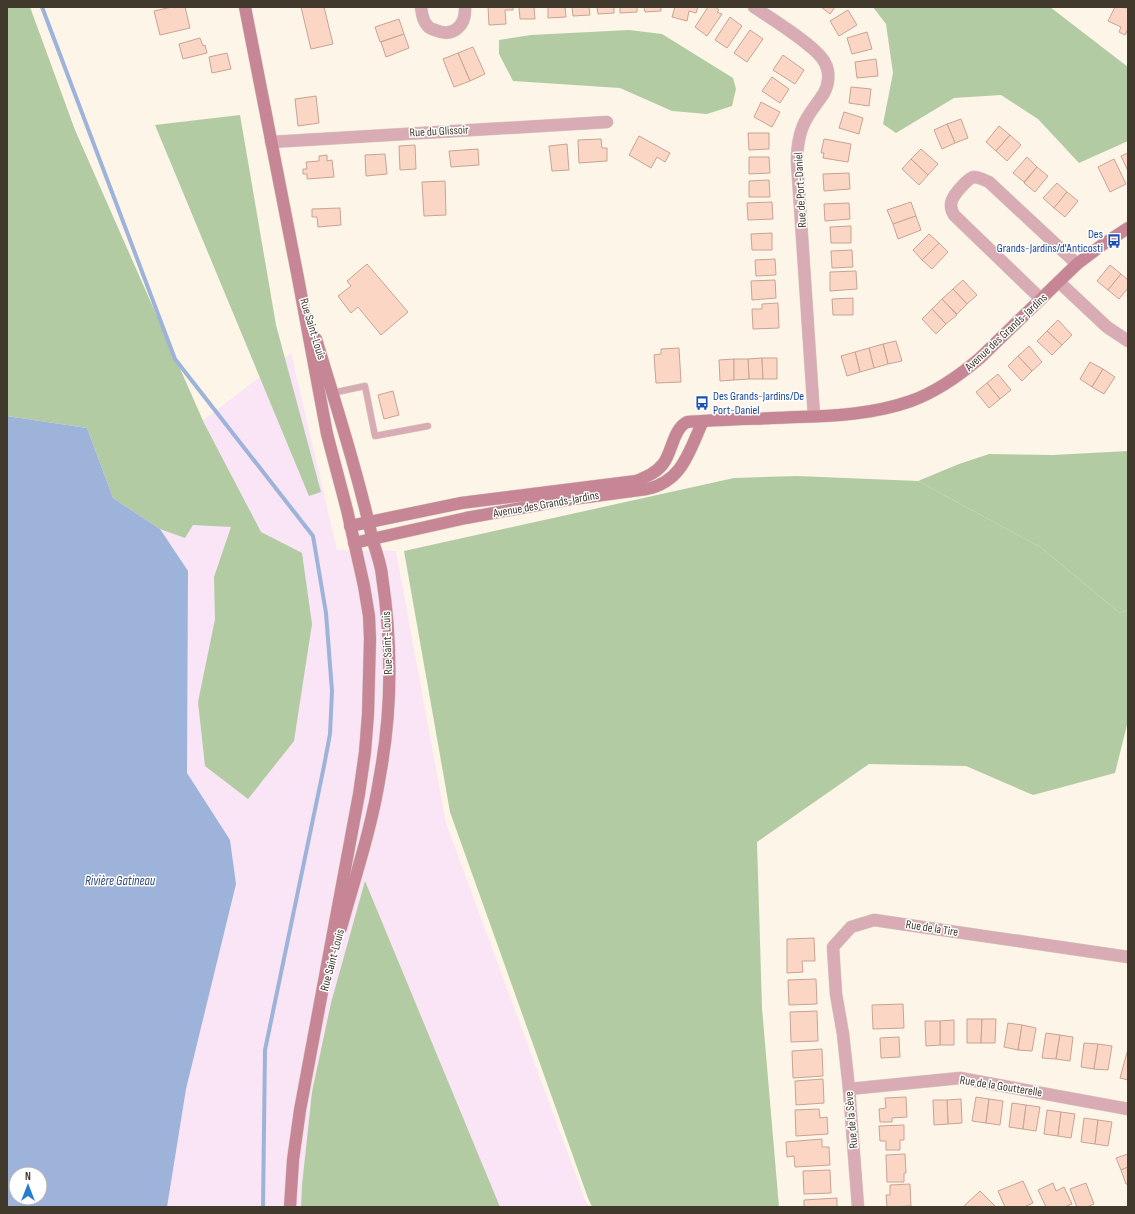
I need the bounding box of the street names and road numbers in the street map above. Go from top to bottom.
street label: Rue du Glissoir [409,122,469,141]
street label: Rue de Port-Daniel [791,152,810,228]
street label: Avenue des Grands-Jardins [961,290,1051,375]
street label: Rue Saint-Louis [296,297,329,362]
street label: Avenue des Grands-Jardins [491,488,600,521]
street label: Rue Saint-Louis [379,611,396,675]
street label: Rue de la Tire [905,917,959,940]
street label: Rue Saint-Louis [317,928,348,993]
street label: Rue de la Goutterelle [959,1073,1043,1100]
street label: Rue de la Sève [842,1091,861,1149]

